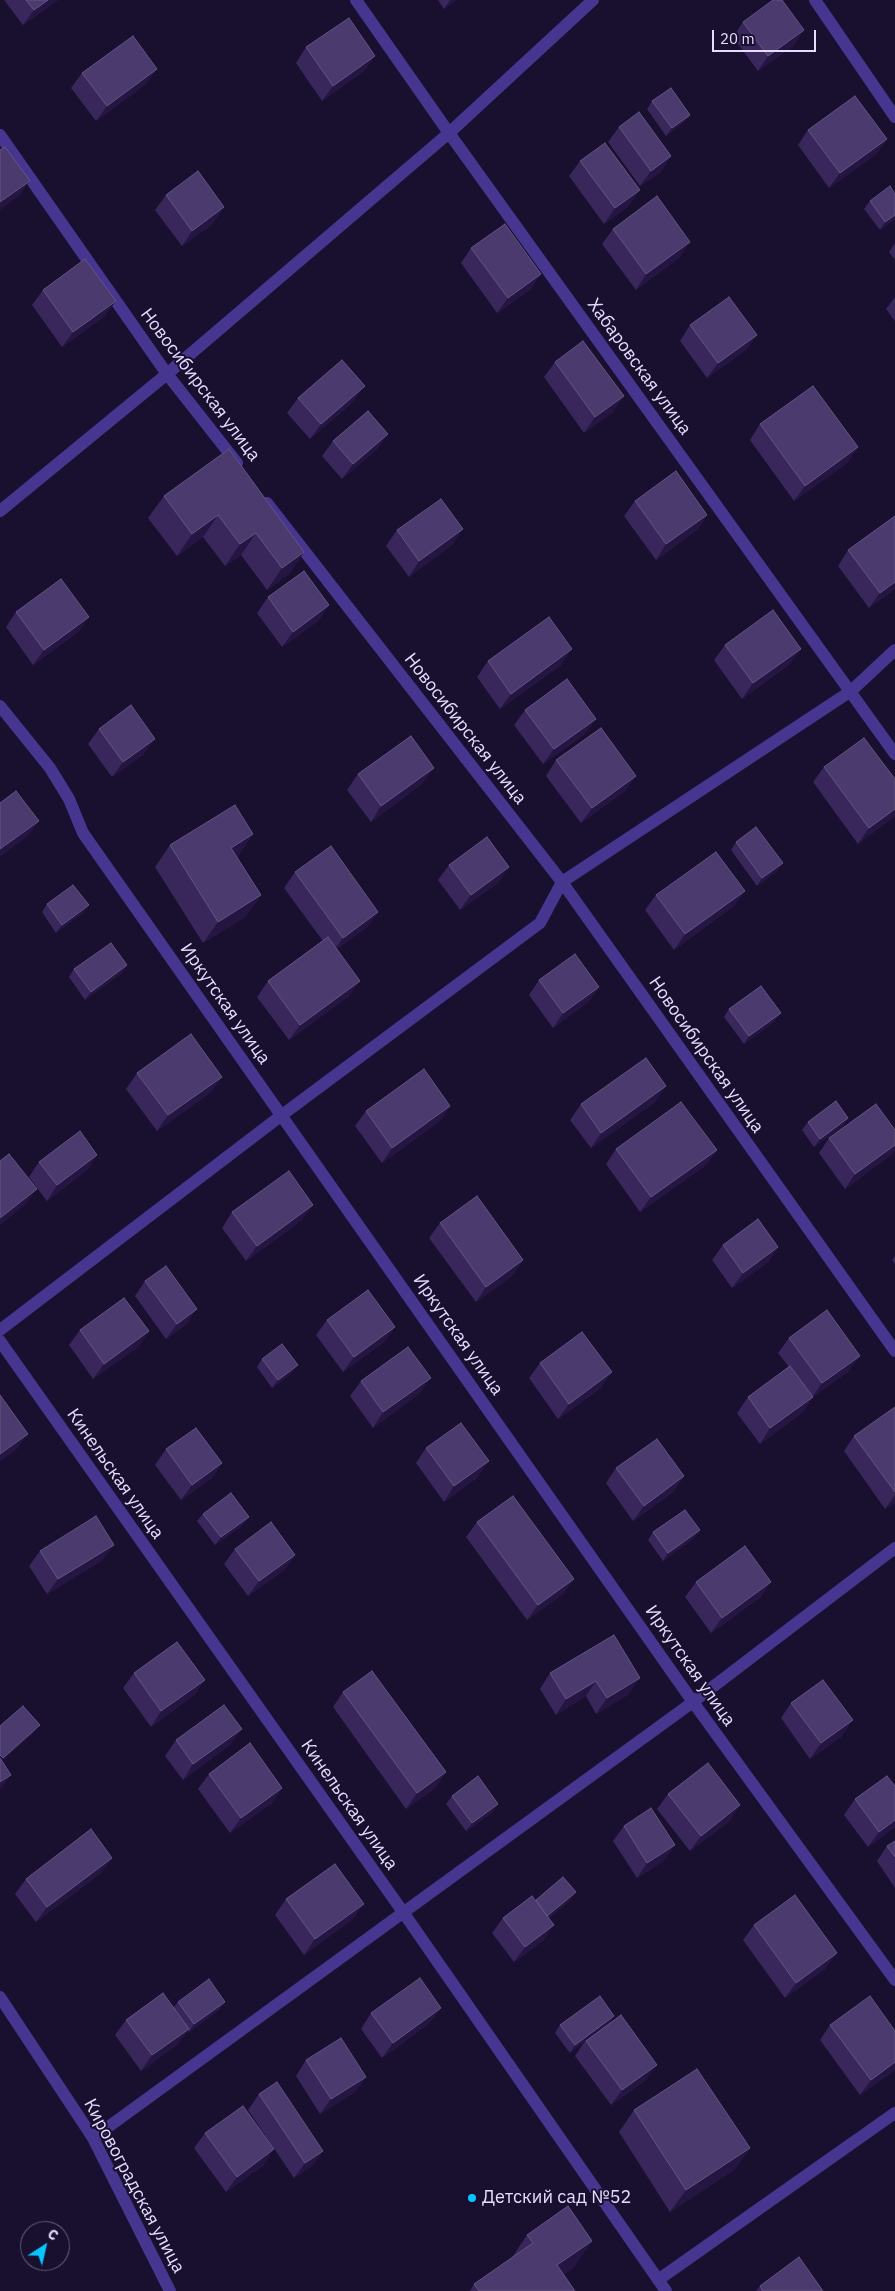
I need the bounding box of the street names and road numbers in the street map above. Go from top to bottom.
street label: Хабаровская улица [582,295,696,439]
street label: Новосибирская улица [135,304,265,466]
street label: Новосибирская улица [399,649,531,809]
street label: Иркутская улица [175,939,275,1069]
street label: Новосибирская улица [644,973,768,1137]
street label: Иркутская улица [408,1270,508,1400]
street label: Кинельская улица [62,1405,168,1543]
street label: Иркутская улица [640,1601,740,1731]
street label: Кинельская улица [296,1736,402,1874]
street label: Кировоградская улица [79,2095,189,2277]

